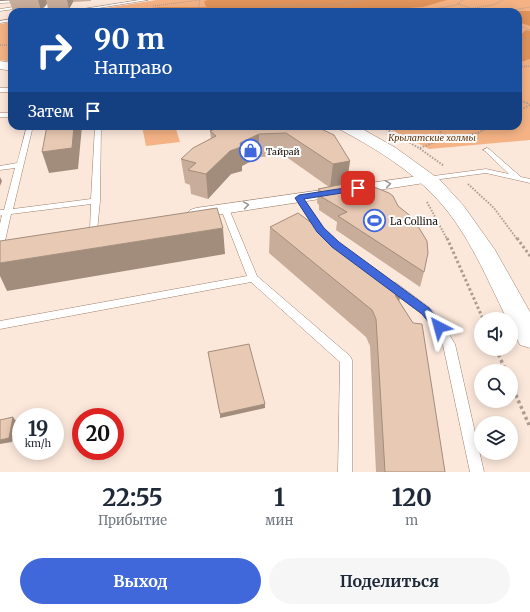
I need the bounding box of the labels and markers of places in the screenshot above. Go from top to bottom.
shop icon: Тайрай [237,138,263,164]
place label: Тайрай [266,146,300,157]
pin [341,171,375,205]
sports icon: La Collina [361,208,387,234]
place label: La Collina [390,215,438,228]

